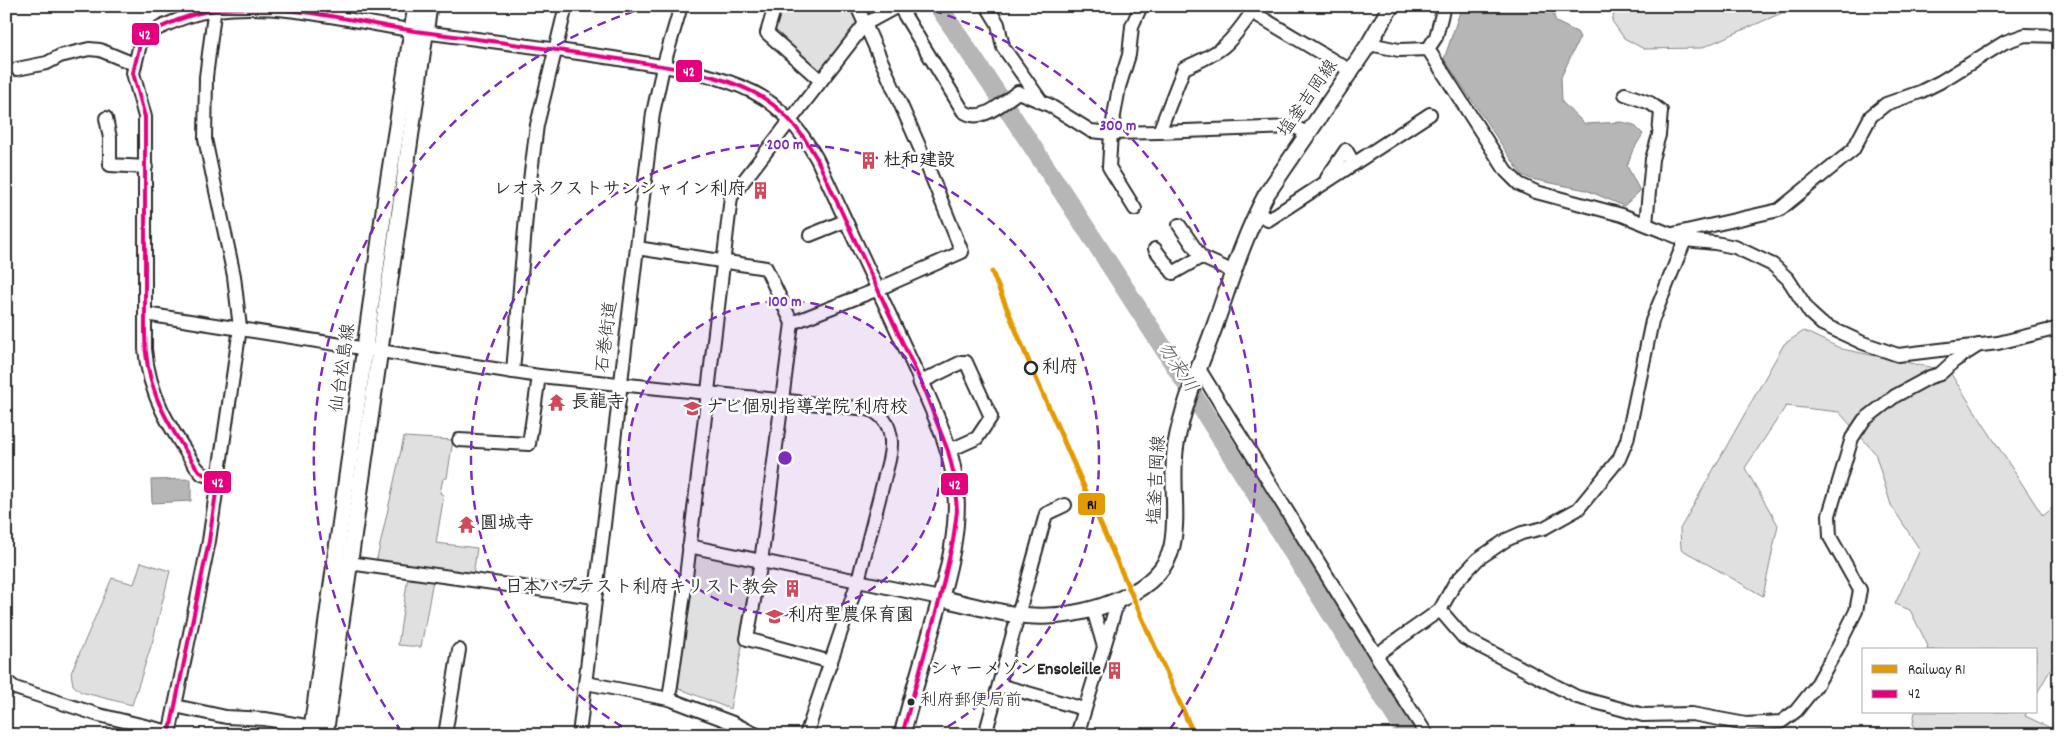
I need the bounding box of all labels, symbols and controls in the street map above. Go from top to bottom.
line badge: 42 [131,22,160,46]
text: 42 [139,26,151,46]
street label: 塩釜吉岡線 [1273,55,1345,143]
line badge: 42 [675,59,703,83]
text: 42 [683,63,695,83]
text: 300 m [1100,116,1136,138]
text: 200 m [767,135,803,157]
place label: 杜和建設 [883,149,955,174]
building icon: 杜和建設 [859,151,879,171]
place label: レオネクストサンシャイン利府 [493,178,746,203]
building icon: レオネクストサンシャイン利府 [750,180,770,200]
text: 100 m [768,292,802,314]
street label: 石巻街道 [591,300,625,374]
street label: 仙台松島線 [325,322,363,414]
water label: 勿来川 [1149,337,1203,399]
place label: 利府 [1042,356,1078,381]
marker: 利府 [1024,361,1038,375]
place label: 長龍寺 [571,391,625,416]
temple icon: 長龍寺 [547,393,567,413]
place label: ナビ個別指導学院 利府校 [706,396,908,421]
school or university icon: ナビ個別指導学院 利府校 [682,398,702,418]
street label: 塩釜吉岡線 [1143,434,1173,526]
centre of rings [776,449,794,467]
line badge: 42 [203,470,232,494]
line badge: 42 [940,472,969,496]
text: 42 [212,474,224,494]
text: 42 [949,476,961,496]
line badge: R1 [1077,492,1106,516]
text: R1 [1087,496,1097,516]
place label: 圓城寺 [480,512,534,537]
temple icon: 圓城寺 [456,514,476,534]
place label: 日本バプテスト利府キリスト教会 [505,576,778,601]
building icon: 日本バプテスト利府キリスト教会 [782,578,802,598]
place label: 利府聖農保育園 [788,604,914,629]
school or university icon: 利府聖農保育園 [764,606,784,626]
legend [1862,648,2038,714]
place label: シャーメゾンEnsoleille [930,658,1101,683]
building icon: シャーメゾンEnsoleille [1105,660,1125,680]
text: Railway R1 [1908,660,1965,682]
text: 42 [1908,684,1921,706]
place label: 利府郵便局前 [920,690,1022,714]
marker: 利府郵便局前 [906,697,916,707]

